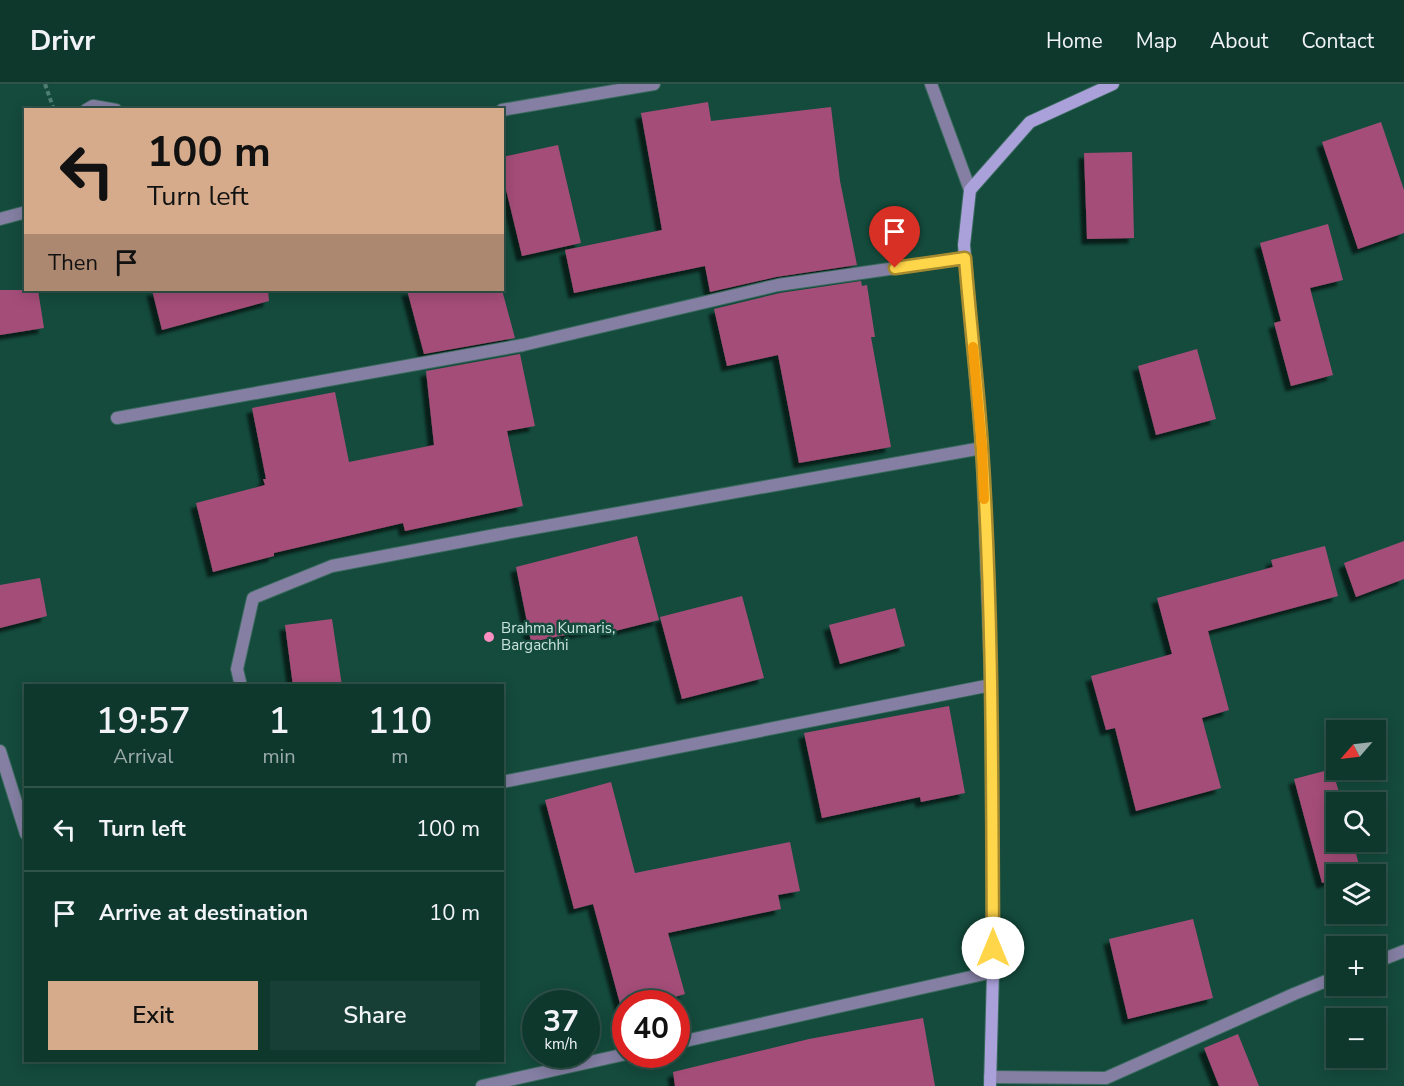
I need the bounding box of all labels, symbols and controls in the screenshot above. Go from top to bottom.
text: Drivr [30,22,95,60]
text: Home [1046,27,1103,55]
text: Map [1136,27,1177,55]
text: About [1210,27,1268,55]
text: Contact [1301,27,1374,55]
text: 100 m [147,124,271,181]
icon: left [48,132,126,210]
text: Turn left [147,178,248,215]
pin [869,206,920,268]
icon: arrive [878,215,911,248]
icon: arrive [110,246,143,279]
text: Then [48,248,98,278]
place label: Brahma Kumaris, Bargachhi [501,618,615,655]
marker: Brahma Kumaris, Bargachhi [482,630,496,644]
text: 19:57 [96,697,191,746]
text: 1 [268,697,290,746]
text: 110 [367,697,432,746]
north arrow [1326,720,1386,780]
map controls [1326,720,1386,1068]
text: Arrival [113,743,173,770]
text: min [263,743,296,770]
text: m [391,743,408,770]
button: search [1326,792,1386,852]
icon: left [48,813,81,846]
text: Turn left [99,814,186,844]
text: 100 m [416,814,480,844]
button: layers [1326,864,1386,924]
icon: arrive [48,897,81,930]
text: Arrive at destination [99,898,308,928]
text: 10 m [429,898,480,928]
position arrow [961,916,1025,980]
button: + [1326,936,1386,996]
button: Exit [48,981,258,1050]
button: Share [270,981,480,1050]
speed limit sign: 40 [612,990,690,1068]
text: 37 [543,1001,579,1042]
button: − [1326,1008,1386,1068]
text: km/h [544,1034,578,1054]

